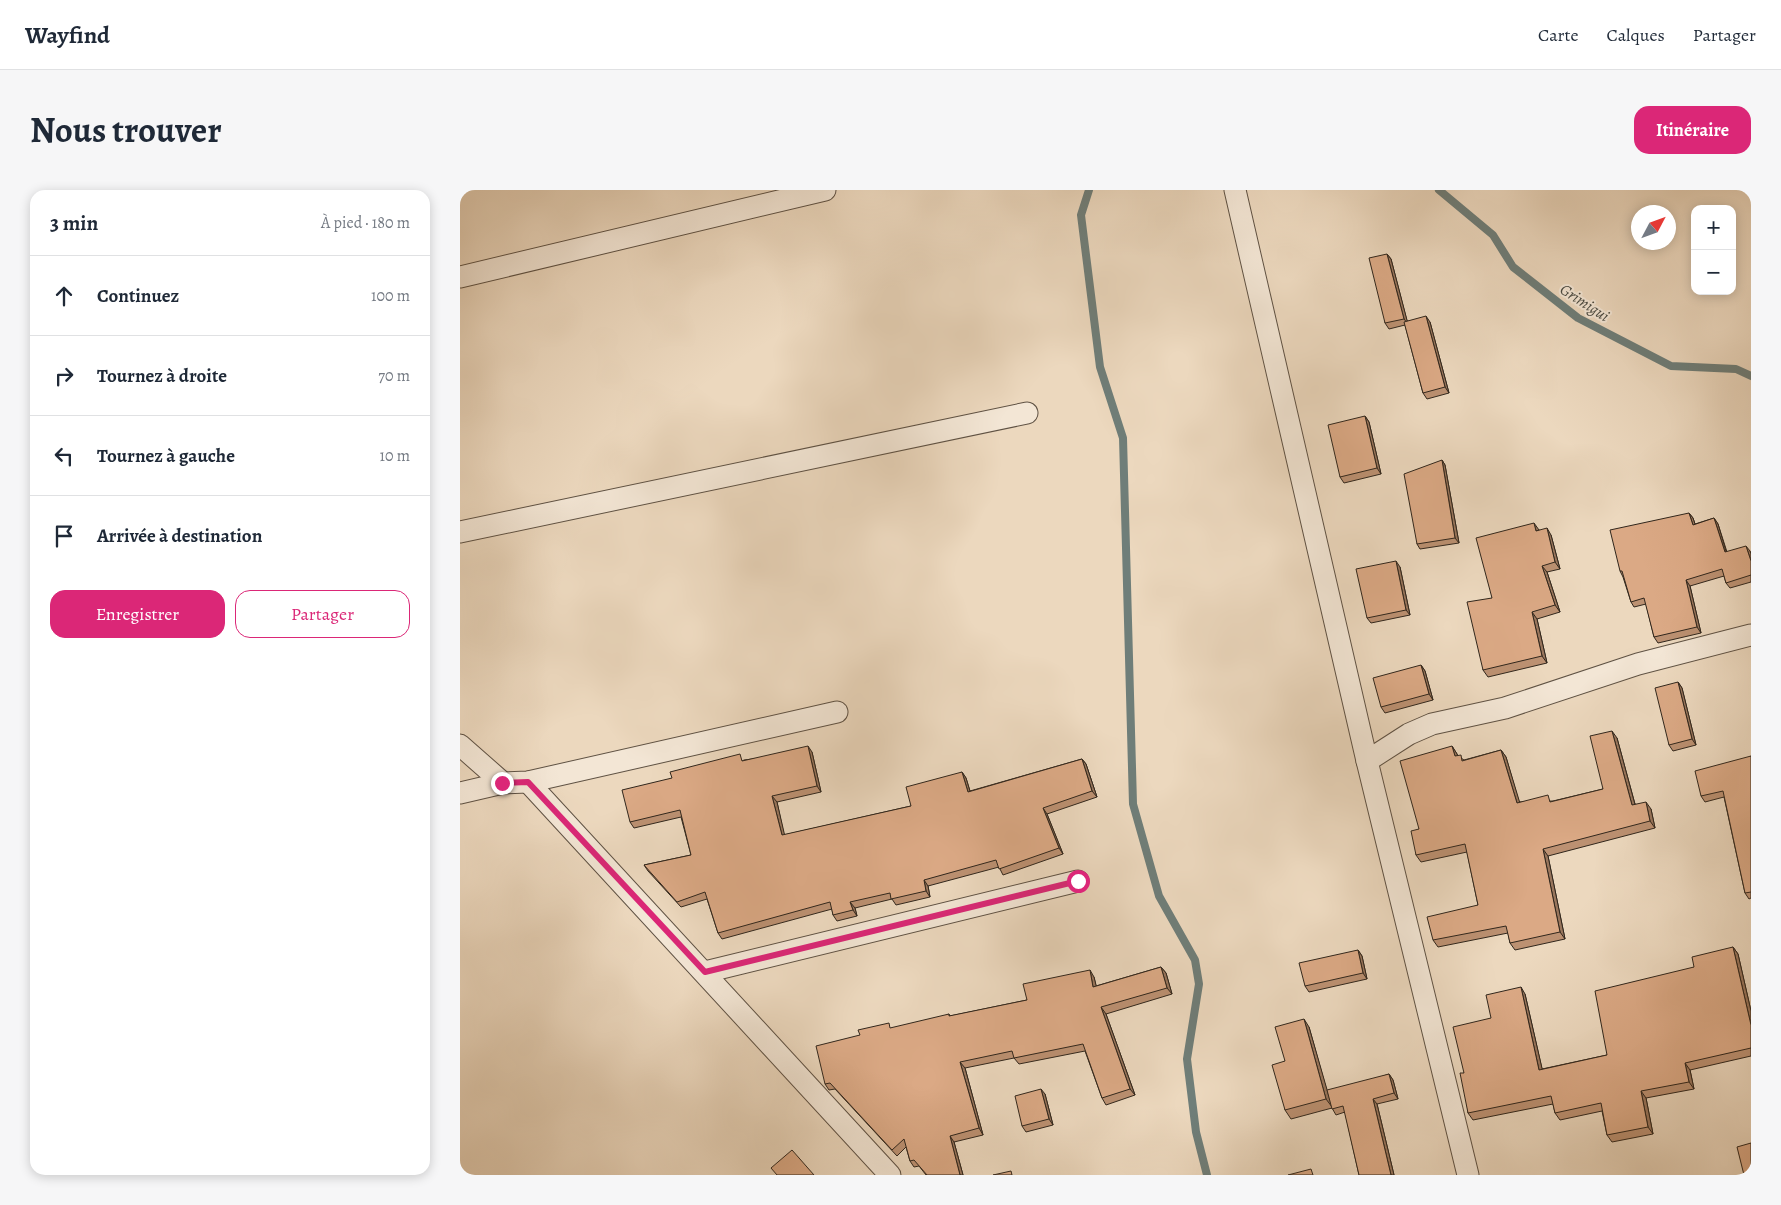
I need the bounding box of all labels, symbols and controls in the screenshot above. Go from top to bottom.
text: Wayfind [25,19,110,51]
text: Carte [1538,23,1578,47]
text: Calques [1606,23,1665,47]
text: Partager [1693,23,1756,47]
text: Nous trouver [30,106,222,154]
button: Itinéraire [1634,106,1751,154]
north arrow [1631,205,1676,250]
map controls [1691,205,1736,295]
button: + [1691,205,1736,250]
text: 3 min [50,209,98,237]
text: À pied · 180 m [321,212,410,234]
button: − [1691,250,1736,295]
water label: Grimigui [1555,279,1613,327]
icon: ahead [50,282,78,310]
text: Continuez [97,283,179,309]
text: 100 m [371,285,410,307]
icon: right [50,362,78,390]
text: Tournez à droite [97,363,227,389]
text: 70 m [378,365,410,387]
icon: left [50,442,78,470]
text: Tournez à gauche [97,443,235,469]
text: 10 m [380,445,410,467]
icon: arrive [50,522,78,550]
text: Arrivée à destination [97,523,262,549]
button: Enregistrer [50,590,225,638]
button: Partager [235,590,410,638]
route end [491,772,514,795]
route start [1067,870,1090,893]

